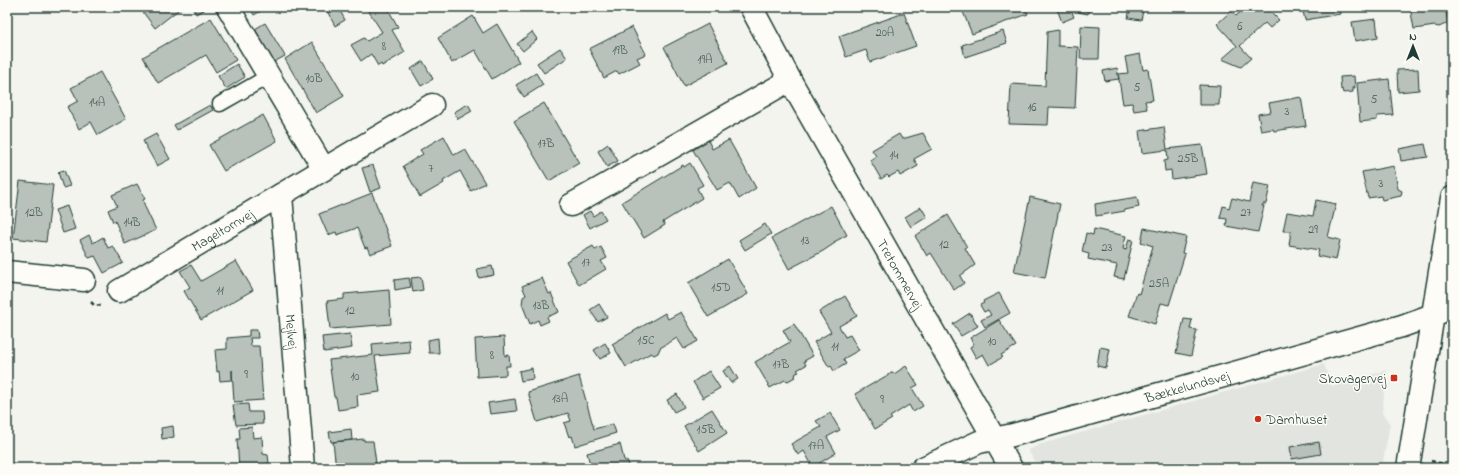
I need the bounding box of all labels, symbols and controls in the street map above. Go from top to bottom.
house number: 6 [1237,18,1243,36]
house number: 20A [876,24,894,42]
north arrow [1393,26,1433,66]
text: N [1409,29,1417,45]
house number: 8 [382,38,387,56]
house number: 19B [612,42,628,60]
house number: 19A [698,51,712,69]
house number: 10B [305,70,323,88]
house number: 5 [1134,79,1141,97]
house number: 5 [1371,91,1378,109]
house number: 14A [89,94,105,112]
house number: 16 [1027,99,1037,117]
house number: 3 [1285,103,1290,121]
house number: 17B [538,135,554,153]
house number: 14 [890,147,898,165]
house number: 25B [1178,150,1198,168]
house number: 7 [429,160,434,178]
house number: 3 [1379,175,1384,193]
house number: 12B [25,204,43,222]
street label: Mageltornvej [188,204,259,258]
house number: 27 [1241,204,1252,222]
house number: 14B [124,214,140,232]
house number: 29 [1308,221,1318,239]
house number: 13 [801,232,809,250]
street label: Tretommervej [871,236,928,315]
house number: 12 [939,236,949,254]
house number: 23 [1102,239,1113,257]
house number: 17 [582,254,590,272]
house number: 25A [1149,275,1169,293]
house number: 15D [711,279,731,297]
house number: 11 [216,282,224,300]
house number: 13B [533,297,549,315]
house number: 12 [345,302,355,320]
street label: Mejlvej [279,313,302,351]
house number: 15C [637,332,655,350]
house number: 10 [987,333,997,351]
house number: 11 [831,338,839,356]
house number: 8 [490,347,495,365]
house number: 17B [773,356,789,374]
house number: 9 [244,366,248,384]
street label: Bækkelundsvej [1142,366,1233,410]
house number: 10 [350,368,360,386]
place label: Skovagervej [1319,369,1387,391]
marker: Skovagervej [1389,373,1399,383]
house number: 13A [552,390,568,408]
house number: 9 [880,391,884,409]
place label: Damhuset [1265,410,1328,431]
marker: Damhuset [1253,414,1263,424]
house number: 15B [697,421,715,439]
house number: 17A [808,437,824,455]

